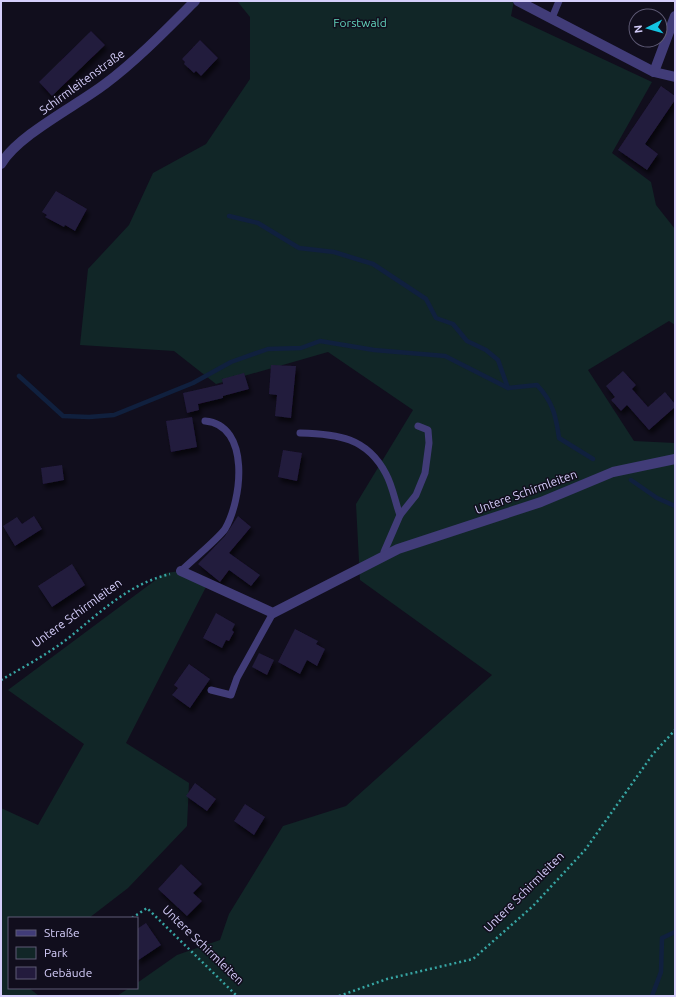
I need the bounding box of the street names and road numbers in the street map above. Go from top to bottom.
street label: Schirmleitenstraße [37,46,127,117]
street label: Untere Schirmleiten [473,467,579,516]
street label: Untere Schirmleiten [29,576,124,649]
street label: Untere Schirmleiten [481,849,566,934]
street label: Untere Schirmleiten [160,903,247,987]

